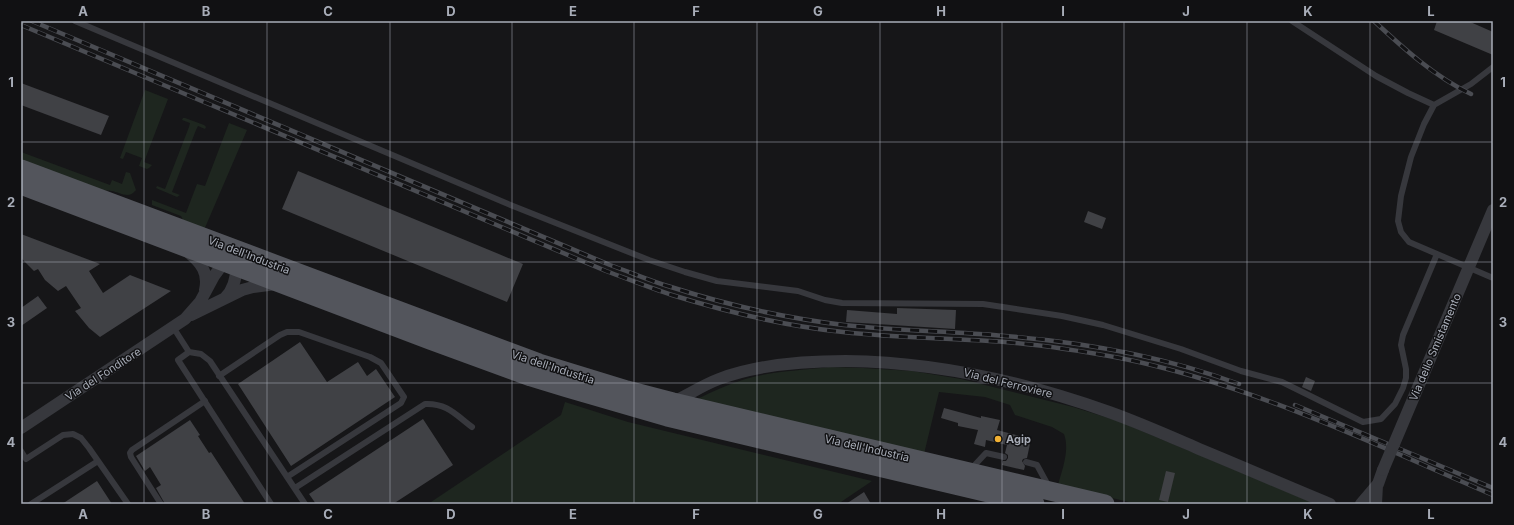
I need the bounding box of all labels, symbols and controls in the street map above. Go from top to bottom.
text: A [78,3,88,19]
text: B [202,3,211,19]
text: C [323,3,333,19]
text: D [446,3,456,19]
text: E [569,3,577,19]
text: F [692,3,700,19]
text: G [813,3,823,19]
text: H [936,3,946,19]
text: I [1061,3,1065,19]
text: J [1182,3,1190,19]
text: K [1303,3,1313,19]
text: L [1427,3,1435,19]
text: 1 [8,74,14,90]
text: 1 [1500,74,1506,90]
text: 2 [7,194,15,210]
text: 2 [1499,194,1507,210]
street label: Via dell'Industria [206,233,292,277]
street label: Via dello Smistamento [1406,291,1464,403]
text: 3 [7,314,15,330]
text: 3 [1499,314,1507,330]
street label: Via del Fonditore [63,344,143,404]
street label: Via dell'Industria [510,347,596,387]
street label: Via del Ferroviere [962,365,1054,401]
street label: Via dell'Industria [823,431,911,465]
place label: Agip [1006,432,1031,446]
text: 4 [7,434,16,450]
marker: Agip [993,434,1003,444]
text: 4 [1499,434,1508,450]
text: A [78,506,88,522]
text: B [202,506,211,522]
text: C [323,506,333,522]
text: D [446,506,456,522]
text: E [569,506,577,522]
text: F [692,506,700,522]
text: G [813,506,823,522]
text: H [936,506,946,522]
text: I [1061,506,1065,522]
text: J [1182,506,1190,522]
text: K [1303,506,1313,522]
text: L [1427,506,1435,522]

